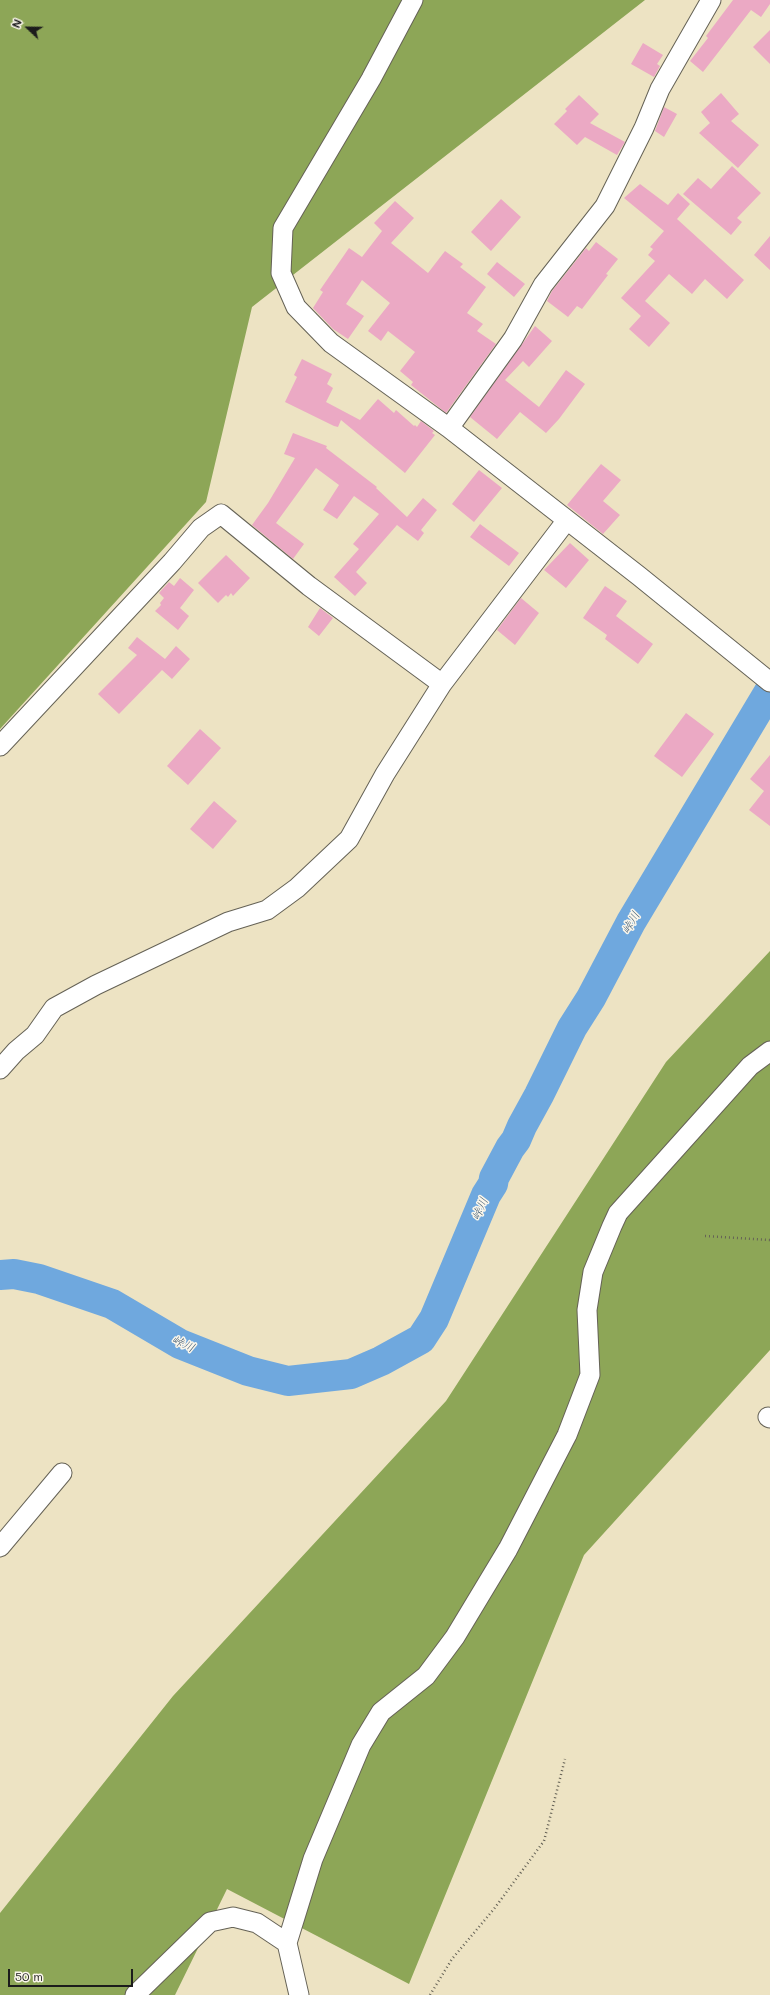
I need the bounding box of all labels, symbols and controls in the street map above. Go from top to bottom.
north arrow [8,8,48,48]
text: N [8,17,25,30]
water label: 峠川 [619,909,643,937]
water label: 峠川 [469,1195,491,1223]
water label: 峠川 [169,1332,197,1356]
scale bar [10,1961,135,1987]
text: 50 m [15,1968,43,1984]

